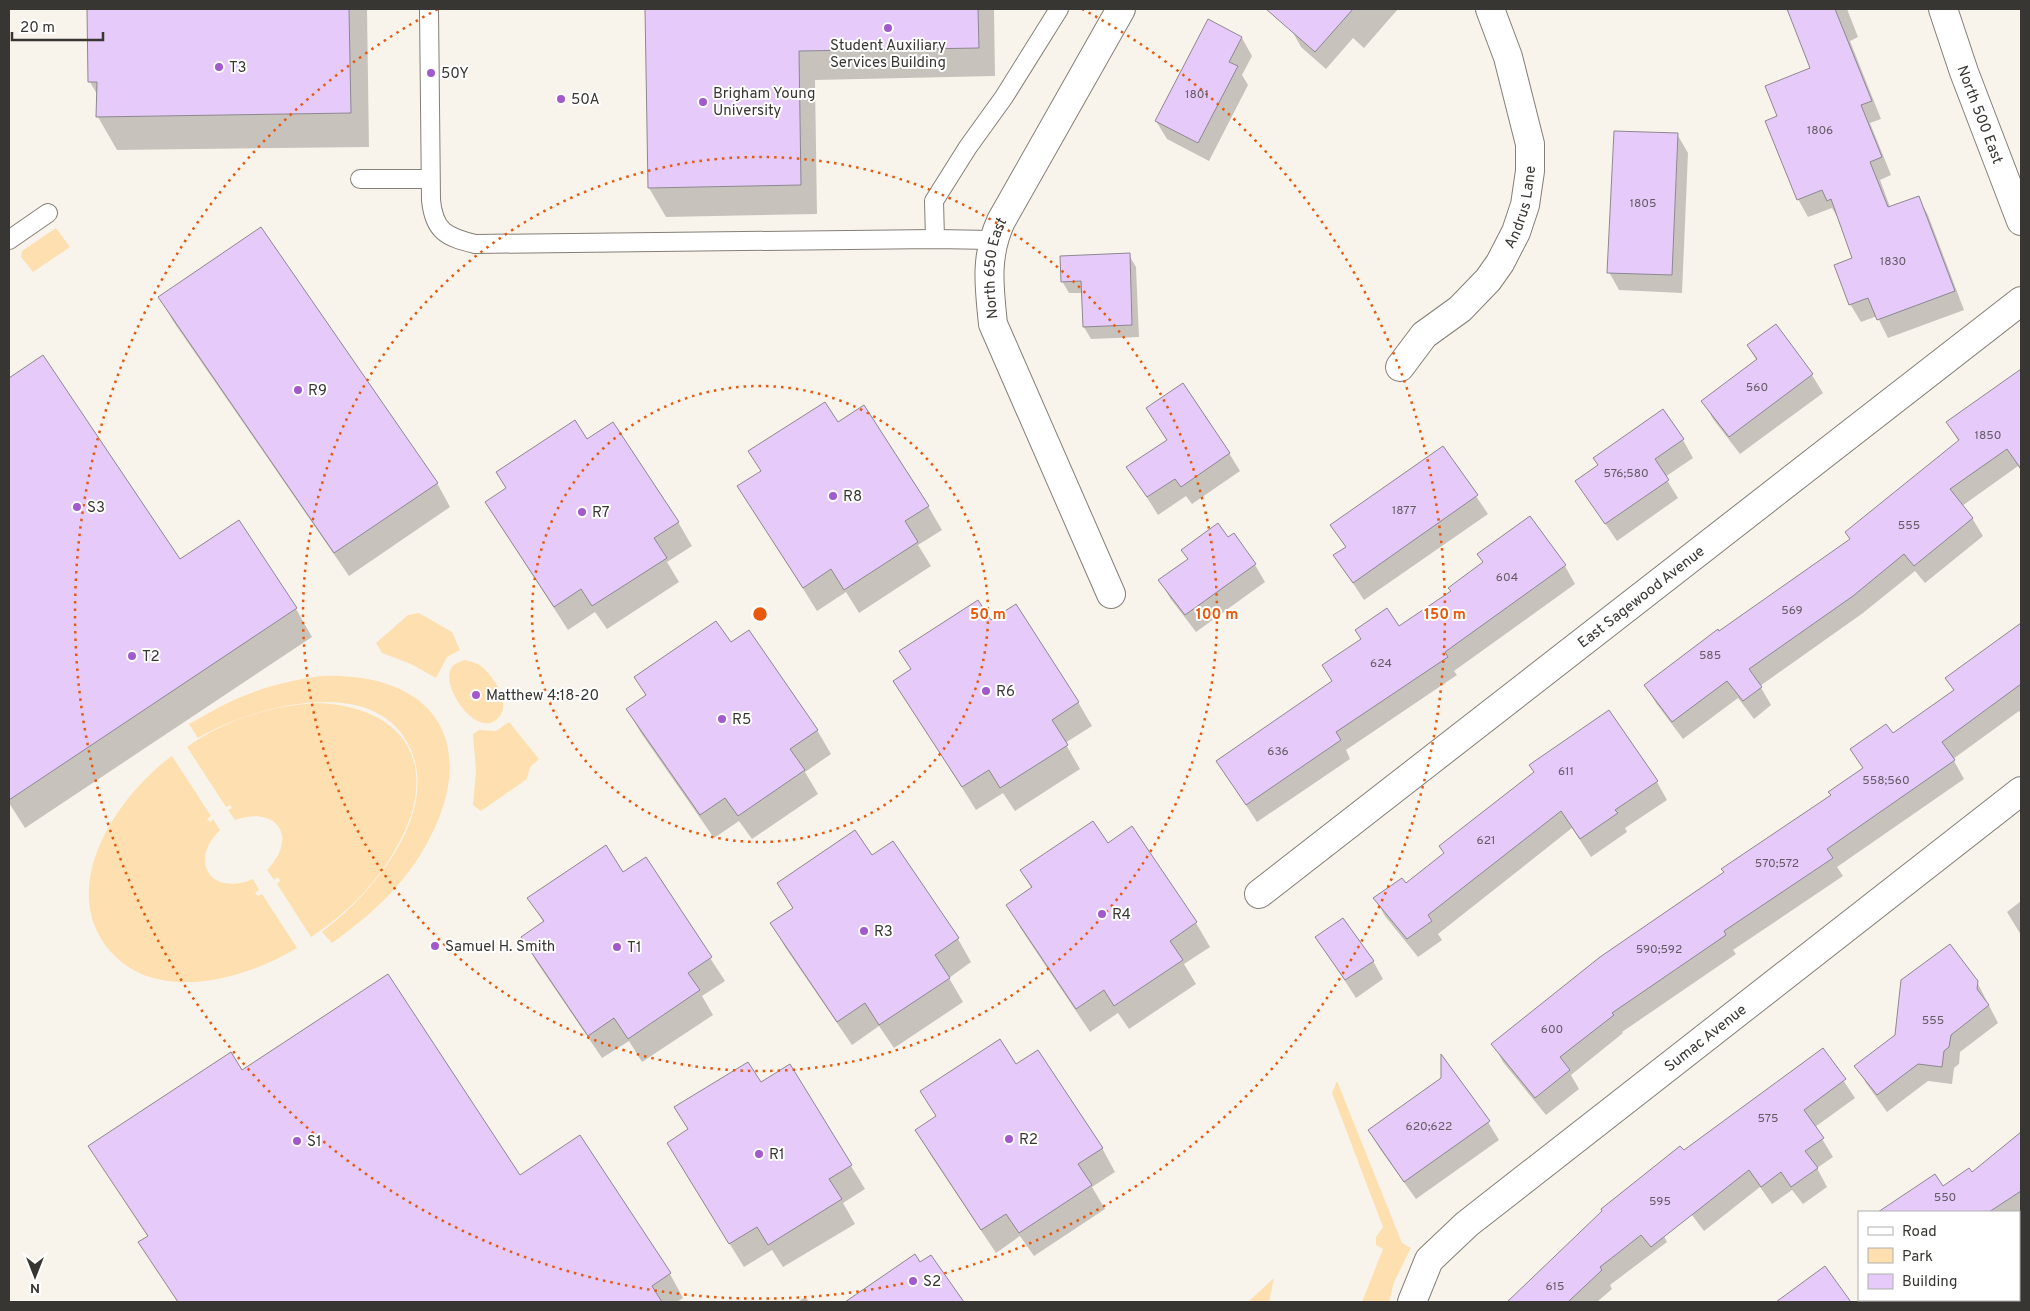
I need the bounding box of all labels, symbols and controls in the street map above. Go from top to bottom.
scale bar [12,10,104,42]
text: 20 m [20,19,55,38]
marker: Student Auxiliary Services Building [882,22,894,34]
place label: Student Auxiliary Services Building [830,37,946,73]
place label: T3 [229,59,247,78]
marker: T3 [213,61,225,73]
street label: North 500 East [1952,64,2006,167]
place label: 50Y [441,65,469,84]
marker: 50Y [425,67,437,79]
place label: Brigham Young University [713,85,815,121]
house number: 1801 [1185,87,1209,103]
place label: 50A [571,91,600,110]
marker: 50A [555,93,567,105]
marker: Brigham Young University [697,96,709,108]
house number: 1806 [1807,123,1833,139]
street label: Andrus Lane [1501,166,1541,252]
house number: 1805 [1630,196,1656,212]
street label: North 650 East [981,214,1012,320]
house number: 1830 [1880,254,1906,270]
house number: 560 [1746,380,1768,396]
place label: R9 [308,382,327,401]
marker: R9 [292,384,304,396]
house number: 1850 [1975,428,2001,444]
house number: 576;580 [1603,466,1649,482]
place label: R8 [843,488,862,507]
marker: R8 [827,490,839,502]
place label: S3 [87,499,105,518]
marker: S3 [71,501,83,513]
house number: 1877 [1392,503,1416,519]
place label: R7 [592,504,610,523]
marker: R7 [576,506,588,518]
house number: 555 [1898,518,1920,534]
street label: East Sagewood Avenue [1575,543,1709,653]
house number: 604 [1496,570,1518,586]
house number: 569 [1781,603,1803,619]
centre of rings [751,605,769,623]
text: 50 m [970,606,1006,625]
text: 100 m [1196,606,1238,625]
text: 150 m [1424,606,1466,625]
place label: T2 [142,648,160,667]
house number: 585 [1699,648,1721,664]
marker: T2 [126,650,138,662]
house number: 624 [1370,656,1392,672]
place label: R6 [996,683,1015,702]
marker: R6 [980,685,992,697]
place label: Matthew 4:18-20 [486,687,599,706]
marker: Matthew 4:18-20 [470,689,482,701]
place label: R5 [732,711,751,730]
marker: R5 [716,713,728,725]
house number: 636 [1267,744,1289,760]
house number: 611 [1558,764,1574,780]
house number: 558;560 [1862,773,1910,789]
house number: 621 [1477,833,1495,849]
house number: 570;572 [1755,856,1799,872]
place label: R4 [1112,906,1131,925]
marker: R4 [1096,908,1108,920]
place label: R3 [874,923,893,942]
marker: R3 [858,925,870,937]
place label: Samuel H. Smith [445,938,555,957]
place label: T1 [627,939,642,958]
marker: Samuel H. Smith [429,940,441,952]
marker: T1 [611,941,623,953]
house number: 590;592 [1636,942,1682,958]
street label: Sumac Avenue [1661,1001,1751,1077]
house number: 555 [1922,1013,1944,1029]
house number: 600 [1541,1022,1563,1038]
house number: 575 [1757,1111,1779,1127]
house number: 620;622 [1406,1119,1452,1135]
place label: R2 [1019,1131,1038,1150]
place label: S1 [307,1133,322,1152]
marker: R2 [1003,1133,1015,1145]
marker: S1 [291,1135,303,1147]
place label: R1 [769,1146,785,1165]
marker: R1 [753,1148,765,1160]
house number: 550 [1934,1190,1956,1206]
house number: 595 [1649,1194,1671,1210]
legend [1858,1211,2020,1301]
text: Road [1902,1223,1937,1242]
text: Park [1902,1248,1933,1267]
north arrow [10,1251,60,1301]
place label: S2 [923,1273,941,1292]
text: Building [1902,1273,1957,1292]
marker: S2 [907,1275,919,1287]
text: N [30,1279,40,1296]
house number: 615 [1545,1279,1565,1295]

